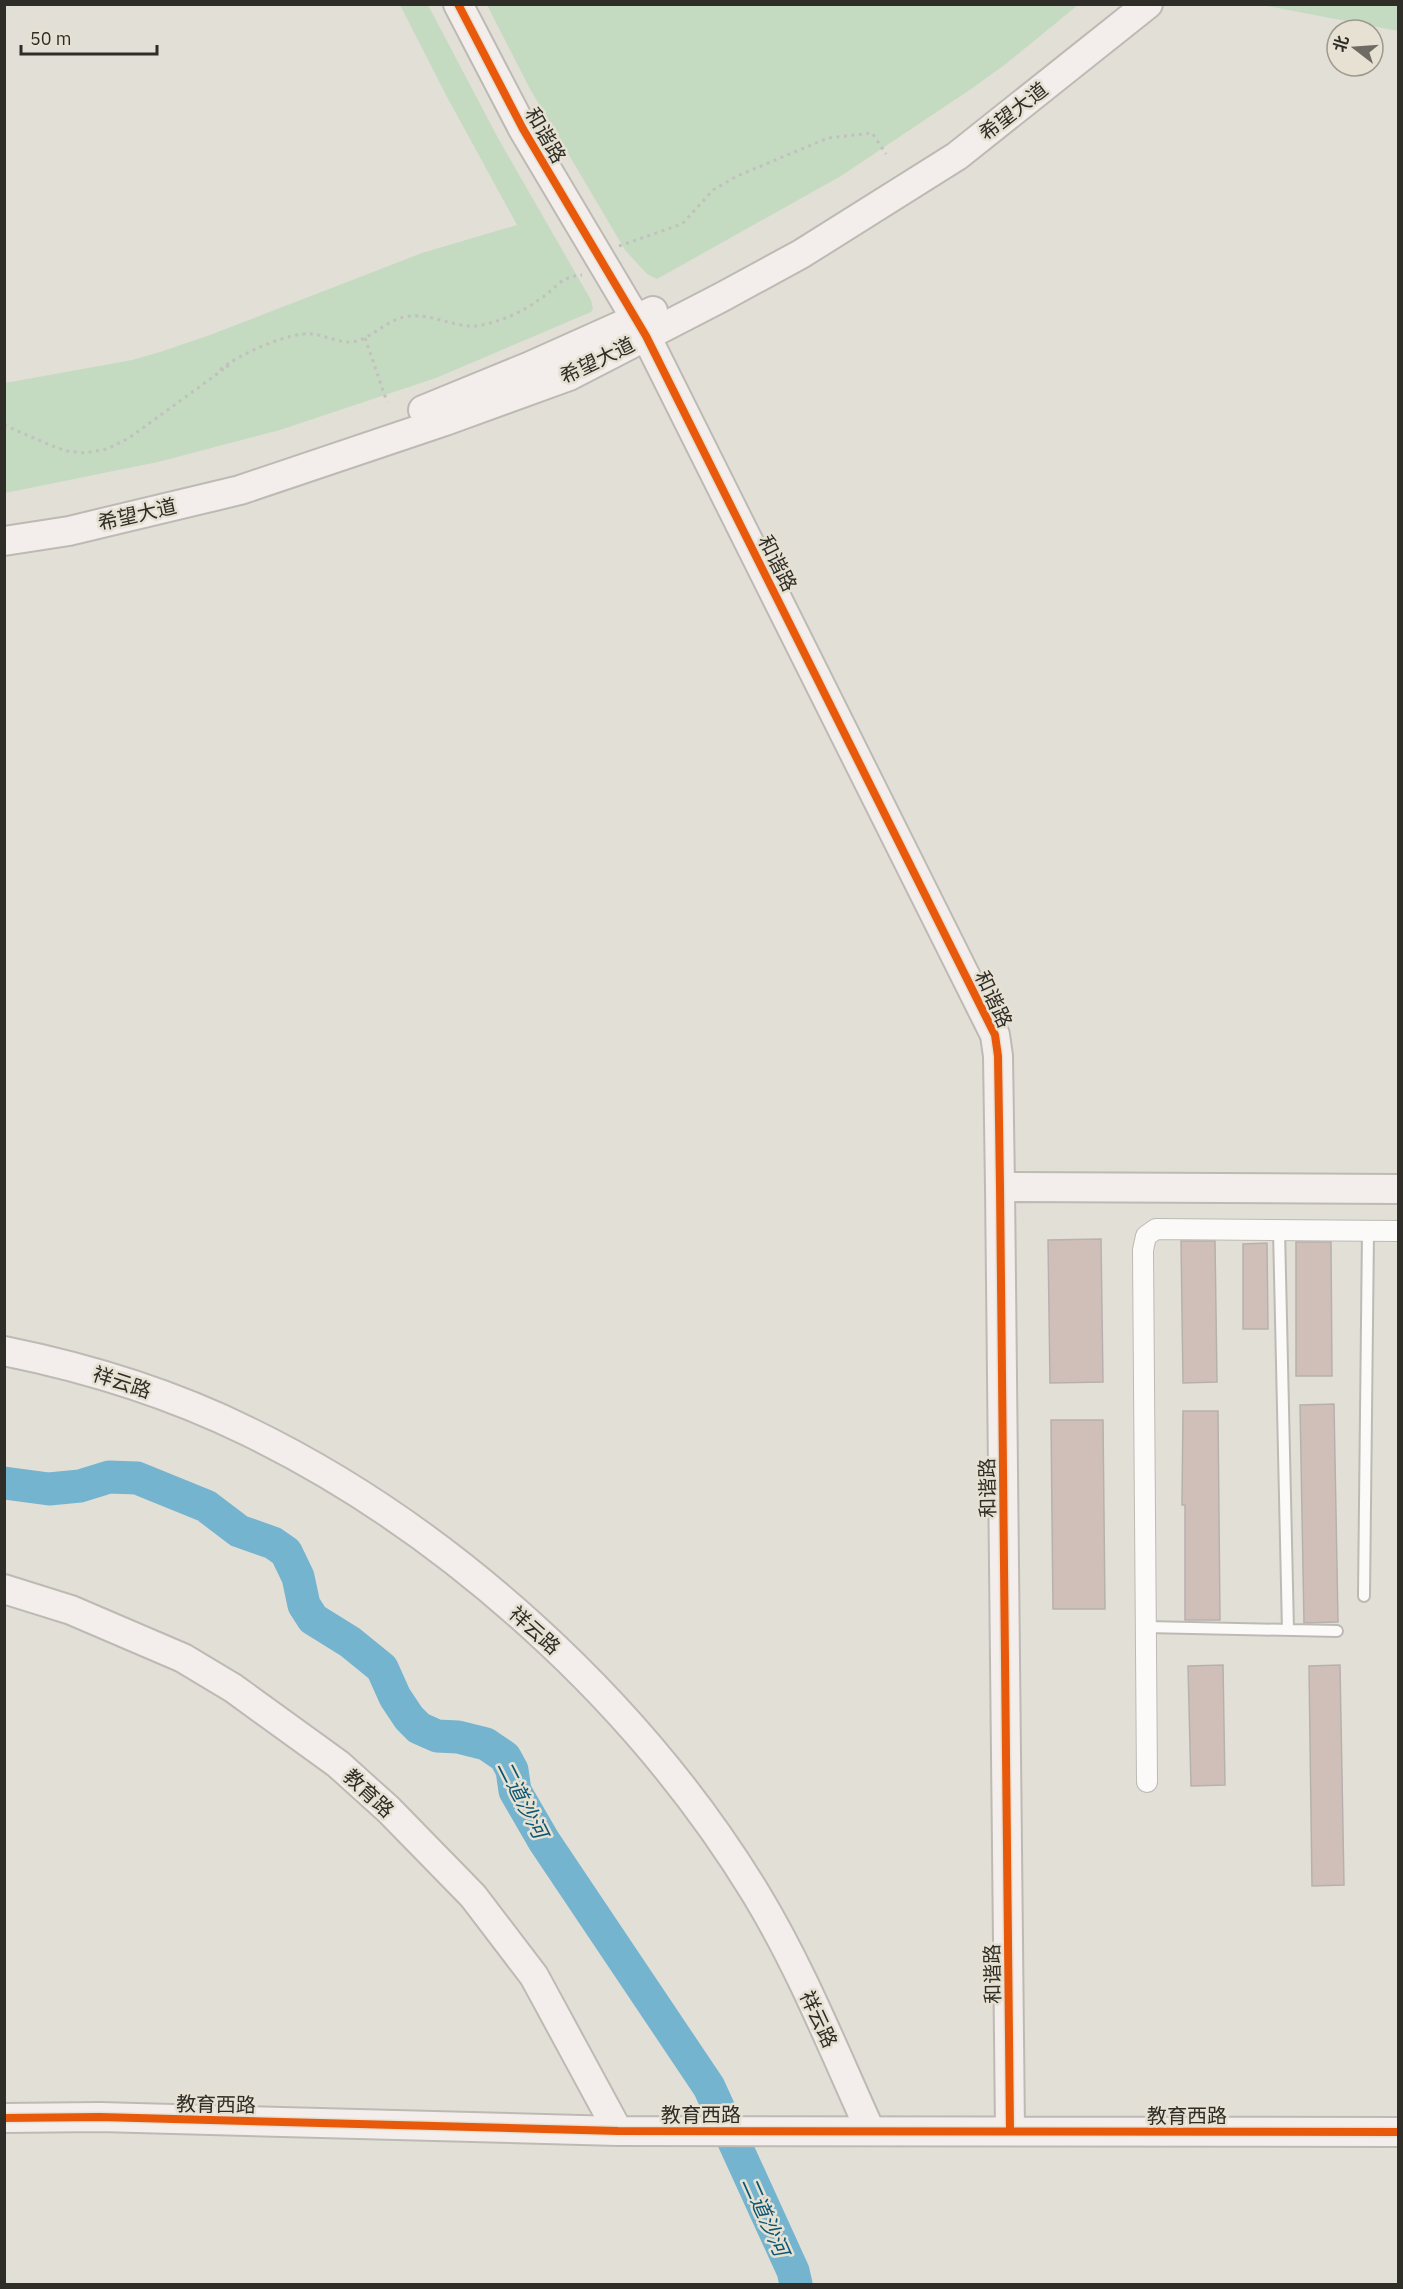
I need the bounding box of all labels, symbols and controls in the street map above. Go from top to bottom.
scale bar [21,18,158,56]
north arrow [1325,18,1385,78]
text: 50 m [30,27,72,50]
text: 北 [1329,33,1353,54]
street label: 希望大道 [973,76,1053,146]
street label: 和谐路 [519,102,573,168]
street label: 希望大道 [555,330,639,390]
street label: 希望大道 [95,492,179,536]
street label: 和谐路 [752,530,804,596]
street label: 和谐路 [969,966,1019,1032]
street label: 祥云路 [89,1360,155,1404]
street label: 和谐路 [973,1458,1001,1518]
street label: 祥云路 [504,1600,566,1660]
water label: 二道沙河 [491,1755,556,1846]
street label: 教育路 [338,1763,400,1823]
street label: 和谐路 [978,1944,1006,2004]
street label: 祥云路 [794,1986,844,2052]
street label: 教育西路 [176,2090,256,2118]
street label: 教育西路 [661,2101,741,2128]
street label: 教育西路 [1147,2102,1227,2129]
water label: 二道沙河 [736,2172,797,2264]

